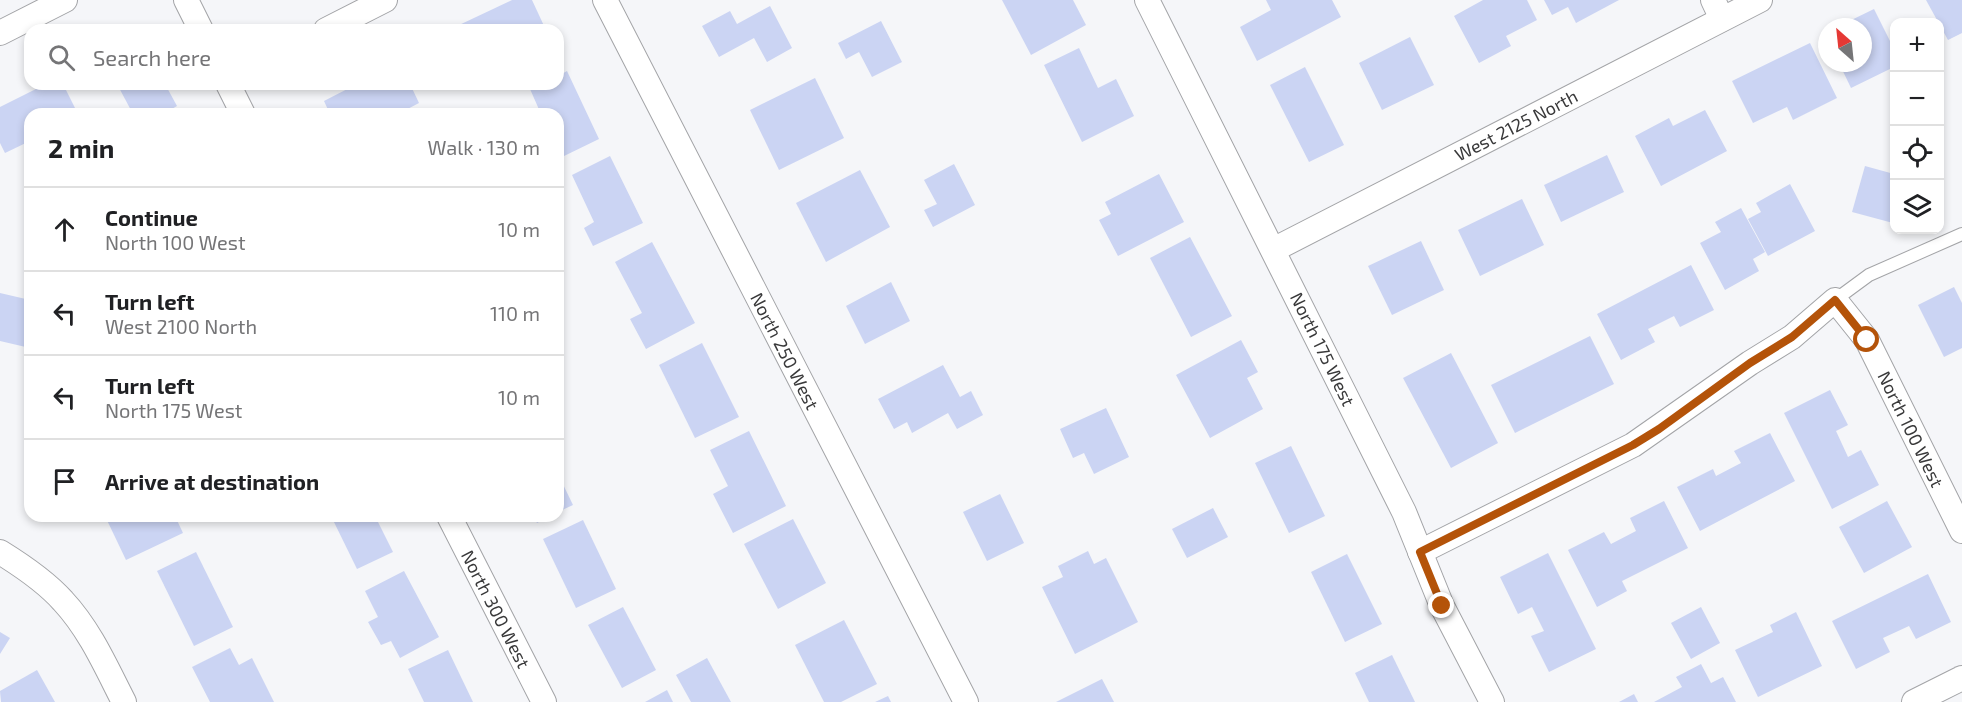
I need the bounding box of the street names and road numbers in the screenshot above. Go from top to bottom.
street label: West 2125 North [1451,85,1581,165]
street label: North 250 West [746,289,824,413]
street label: North 175 West [1286,289,1360,410]
street label: North 100 West [1873,367,1949,491]
street label: North 300 West [457,546,535,672]

